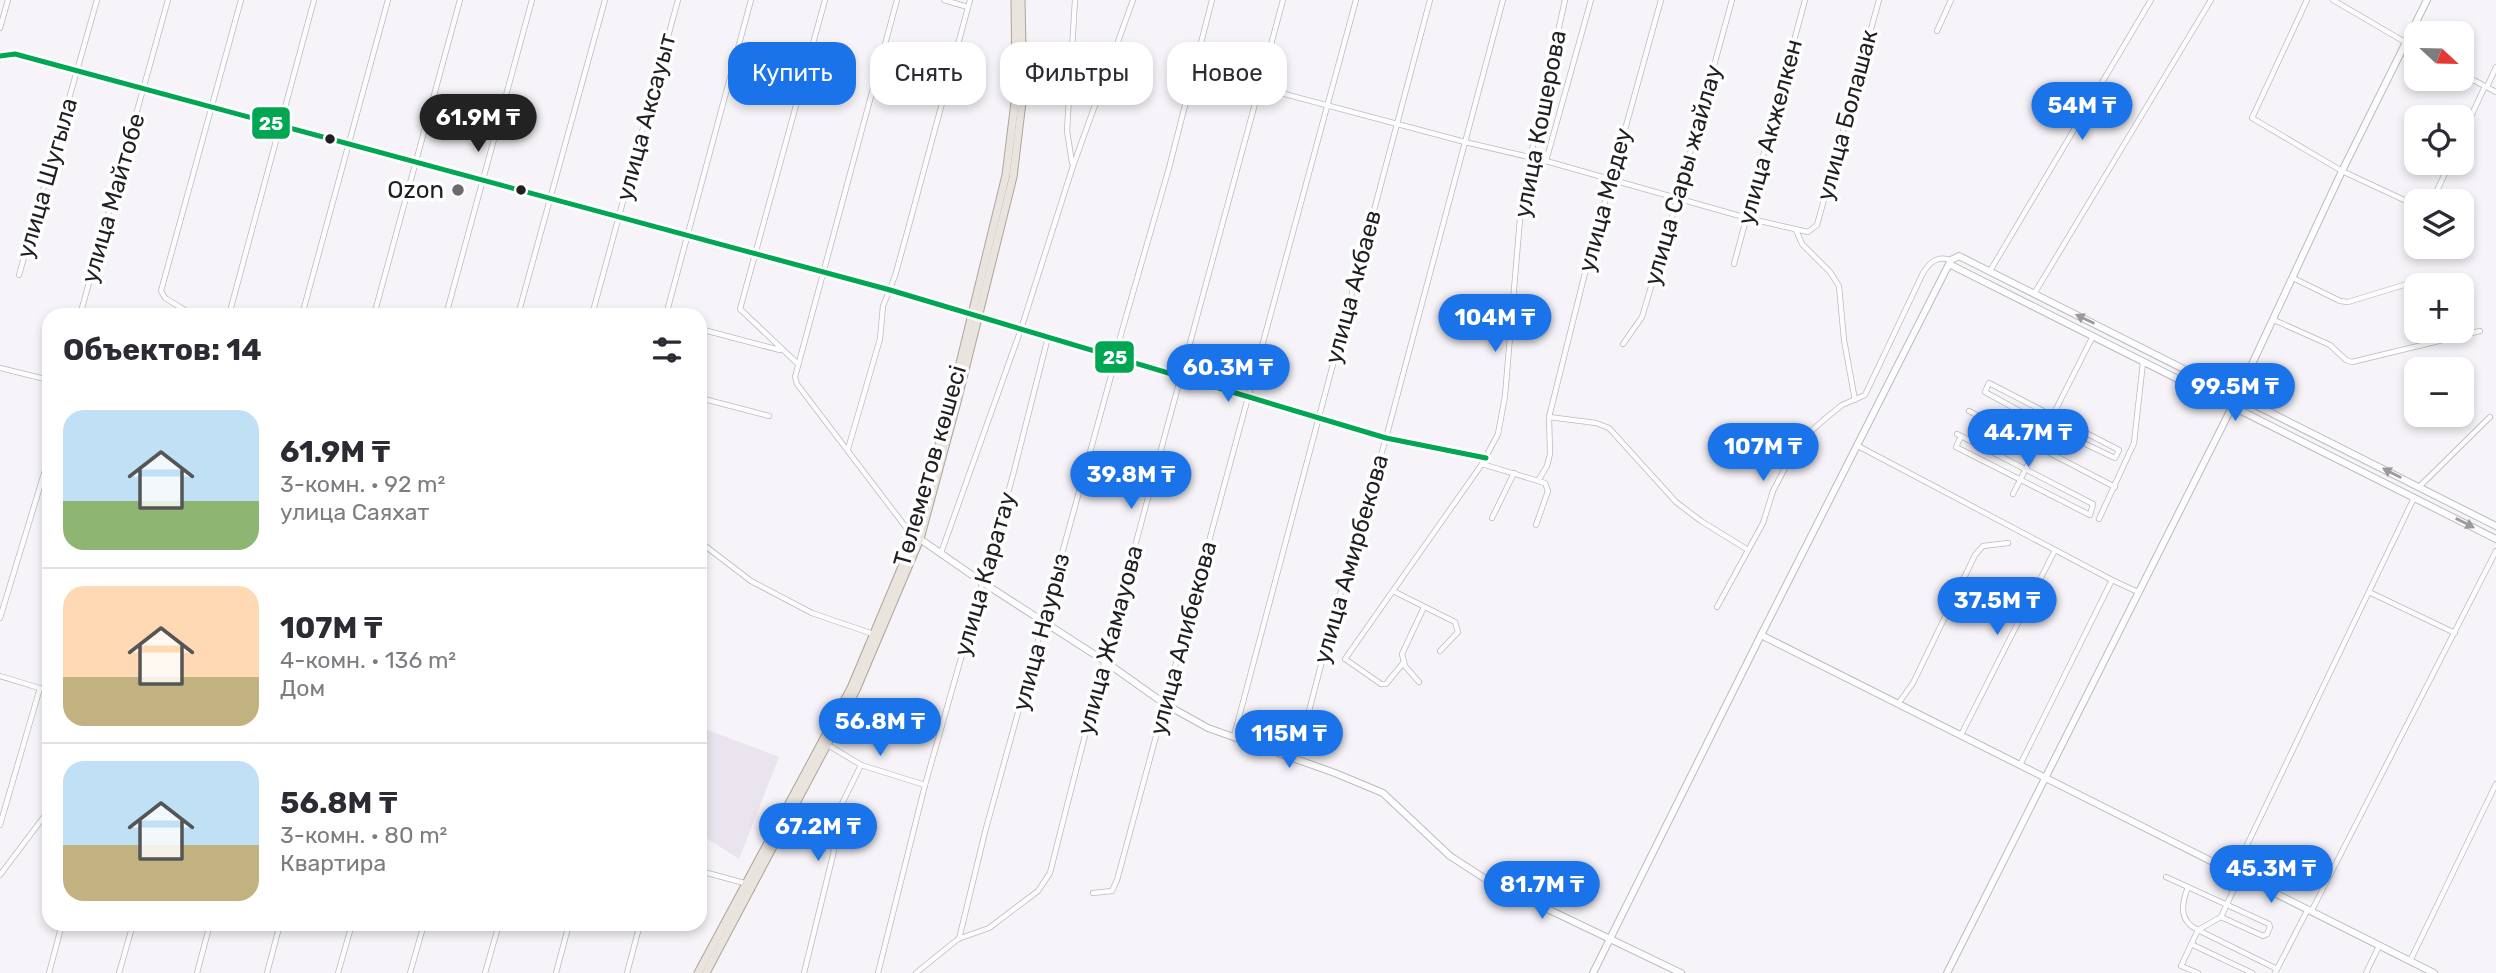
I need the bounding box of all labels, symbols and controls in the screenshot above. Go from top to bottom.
north arrow [2404,21,2474,91]
map controls [2404,21,2474,427]
street label: улица Болашак [1811,26,1883,204]
street label: улица Кошерова [1508,28,1572,220]
street label: улица Аксауыт [610,30,682,204]
street label: улица Акжелкен [1732,36,1808,228]
chip: Купить [728,42,856,105]
chip: Снять [870,42,986,105]
chip: Фильтры [1000,42,1153,105]
chip: Новое [1167,42,1287,105]
street label: улица Сары жайлау [1638,61,1728,289]
pin: 54M ₸ [2033,82,2131,142]
text: 54M ₸ [2047,91,2117,119]
pin: 61.9M ₸ [413,94,543,154]
street label: улица Шугыла [11,95,83,261]
text: 61.9M ₸ [436,103,520,131]
button: locate [2404,105,2474,175]
line badge: 25 [251,106,291,140]
street label: улица Майтобе [75,110,151,286]
text: 25 [259,112,283,135]
street label: улица Медеу [1572,125,1638,275]
unlabelled marker [323,132,337,146]
place label: Ozon [387,176,444,204]
marker: Ozon [450,182,466,198]
unlabelled marker [514,183,528,197]
button: layers [2404,189,2474,259]
street label: улица Акбаев [1319,207,1387,367]
button: + [2404,273,2474,343]
pin: 104M ₸ [1438,294,1552,354]
text: 104M ₸ [1454,303,1536,331]
one-way arrow [2075,313,2095,324]
icon: filters [648,331,686,369]
text: Объектов: 14 [63,332,262,368]
line badge: 25 [1094,340,1135,374]
pin: 60.3M ₸ [1163,344,1293,404]
text: 25 [1103,346,1127,369]
text: 60.3M ₸ [1183,353,1273,381]
button: − [2404,357,2474,427]
street label: Төлеметов көшесі [888,362,972,570]
pin: 99.5M ₸ [2170,364,2300,423]
text: 99.5M ₸ [2191,372,2279,400]
pin: 44.7M ₸ [1963,410,2093,469]
text: 44.7M ₸ [1984,418,2072,446]
pin: 107M ₸ [1706,424,1820,483]
text: 107M ₸ [1724,432,1802,460]
text: 61.9M ₸ [280,434,390,470]
icon: home [119,438,203,522]
street label: улица Амирбекова [1308,451,1394,667]
pin: 39.8M ₸ [1066,452,1196,511]
text: 39.8M ₸ [1086,460,1176,488]
one-way arrow [2382,467,2402,479]
text: 3-комн. · 92 m² [280,470,445,498]
street label: улица Каратау [948,489,1022,659]
text: улица Саяхат [280,498,429,526]
one-way arrow [2455,518,2475,529]
street label: улица Алибекова [1144,538,1222,738]
street label: улица Жамауова [1071,542,1149,738]
street label: улица Наурыз [1007,550,1075,714]
pin: 37.5M ₸ [1932,578,2062,637]
text: 37.5M ₸ [1954,586,2040,614]
text: 107M ₸ [280,610,383,646]
icon: home [119,614,203,698]
text: 4-комн. · 136 m² [280,646,456,674]
text: Дом [280,674,325,702]
pin: 56.8M ₸ [815,698,945,758]
text: 56.8M ₸ [835,707,925,735]
pin: 115M ₸ [1232,710,1346,770]
text: 115M ₸ [1251,719,1327,747]
text: 56.8M ₸ [280,785,398,821]
icon: home [119,789,203,873]
pin: 67.2M ₸ [753,804,883,863]
text: 67.2M ₸ [775,812,861,840]
text: 3-комн. · 80 m² [280,821,447,849]
pin: 45.3M ₸ [2206,846,2336,905]
text: Квартира [280,849,386,877]
text: 45.3M ₸ [2226,854,2316,882]
pin: 81.7M ₸ [1477,862,1607,921]
text: 81.7M ₸ [1500,870,1584,898]

